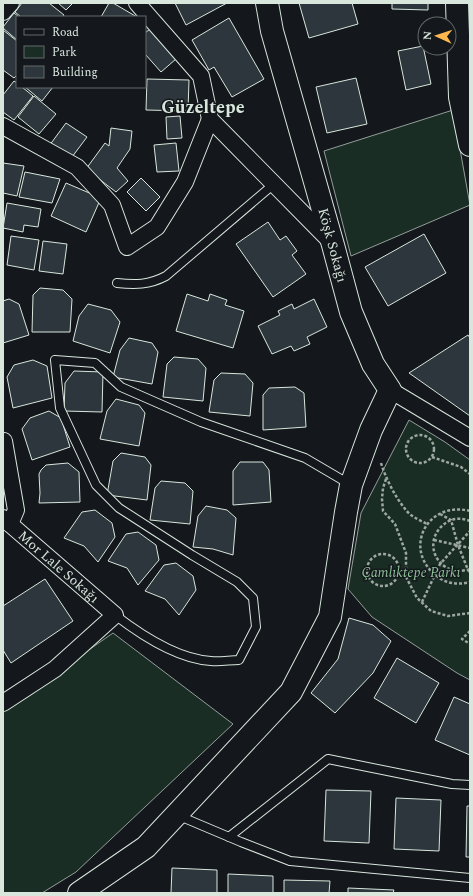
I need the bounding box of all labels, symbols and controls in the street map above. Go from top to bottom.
legend [16,16,146,88]
north arrow [417,16,457,56]
text: Road [52,23,79,42]
text: N [419,31,436,40]
text: Park [52,43,77,62]
text: Building [52,63,98,82]
district label: Güzeltepe [161,94,245,121]
street label: Köşk Sokağı [312,206,353,285]
street label: Mor Lale Sokağı [13,526,104,608]
park label: Çamlıktepe Parkı [361,562,461,583]

